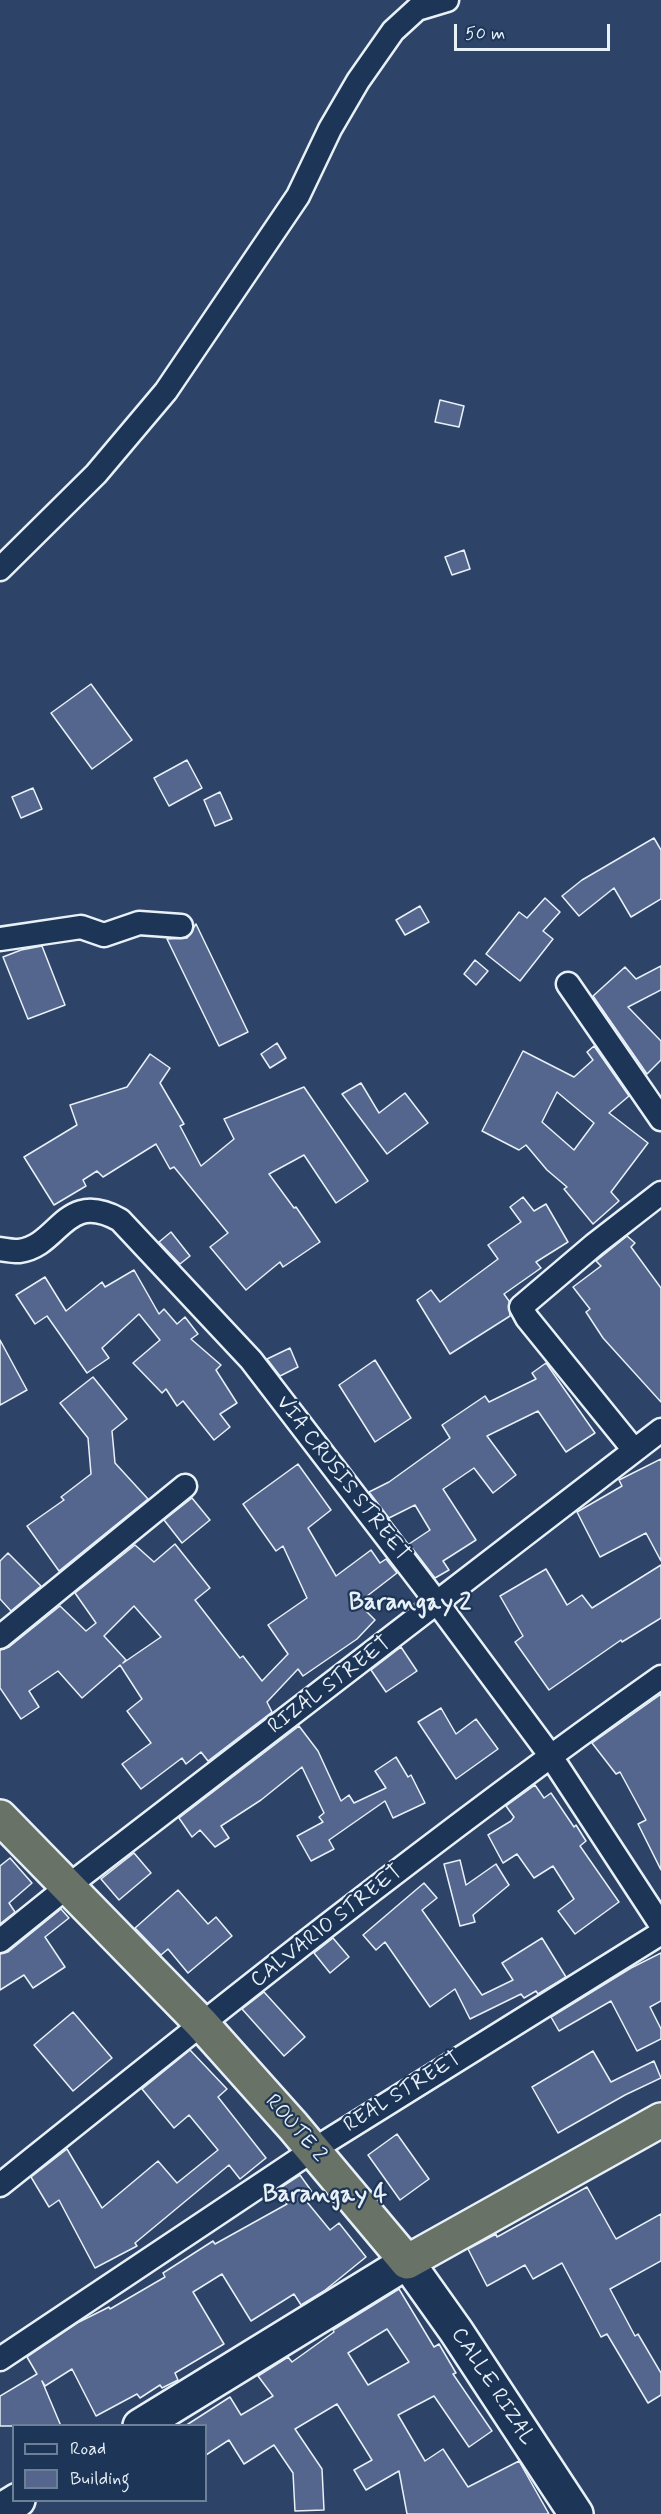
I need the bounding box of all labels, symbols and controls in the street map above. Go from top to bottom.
scale bar [457,12,613,50]
text: 50 m [465,22,505,46]
street label: VIA CRUSIS STREET [270,1391,414,1567]
district label: Barangay 2 [349,1590,471,1618]
street label: RIZAL STREET [264,1632,396,1740]
street label: CALVARIO STREET [246,1860,408,1994]
street label: REAL STREET [340,2047,466,2139]
street label: ROUTE 2 [259,2090,331,2168]
district label: Barangay 4 [263,2182,387,2210]
street label: CALLE RIZAL [445,2324,539,2450]
legend [12,2424,207,2502]
text: Road [70,2437,106,2461]
text: Building [70,2467,130,2491]

